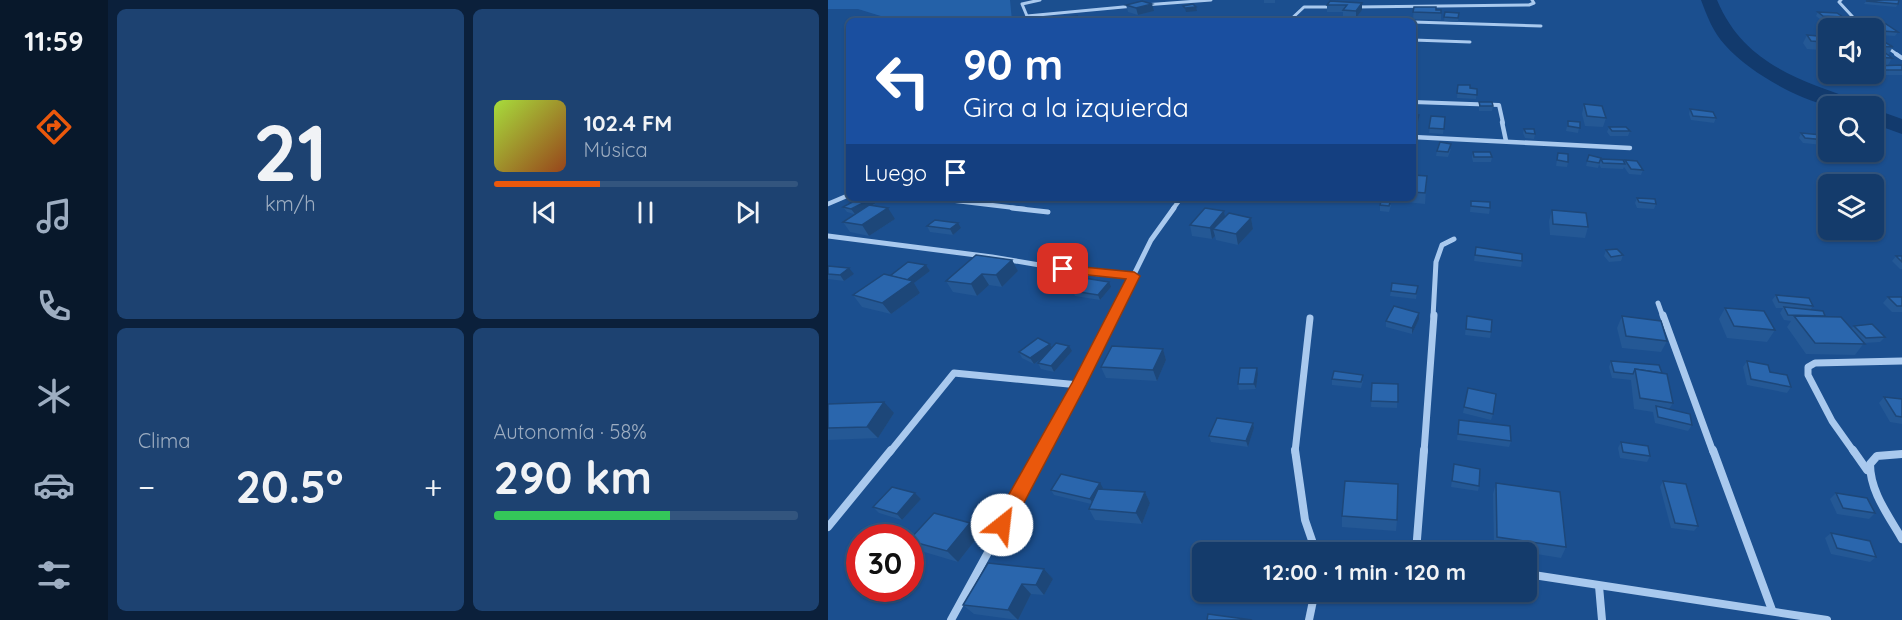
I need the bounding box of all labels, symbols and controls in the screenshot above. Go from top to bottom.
map controls [1818,18,1884,240]
button: sound [1818,18,1884,84]
text: 11:59 [24,24,84,58]
text: 90 m [963,38,1063,91]
icon: left [864,42,942,120]
text: Gira a la izquierda [963,90,1189,124]
button: search [1818,96,1884,162]
text: 21 [253,103,328,201]
icon: directions [33,106,75,148]
text: 102.4 FM [584,109,672,137]
text: Música [584,137,648,162]
icon: arrive [939,156,972,189]
text: Luego [864,159,927,187]
button: layers [1818,174,1884,240]
text: km/h [265,191,316,216]
icon: music [33,195,75,237]
icon: previous [528,196,561,229]
icon: pause [629,196,662,229]
icon: next [731,196,764,229]
pin [1037,243,1088,294]
icon: arrive [1046,252,1079,285]
icon: phone [33,285,75,327]
icon: climate [33,375,75,417]
text: Autonomía · 58% [494,419,647,444]
text: Clima [138,428,190,453]
text: 290 km [494,449,652,505]
text: 20.5° [236,458,344,514]
icon: car [33,464,75,506]
text: − [138,466,155,507]
text: + [424,466,442,507]
position arrow [970,493,1034,557]
speed limit sign: 30 [846,524,924,602]
icon: filters [33,554,75,596]
text: 12:00 · 1 min · 120 m [1263,558,1466,586]

